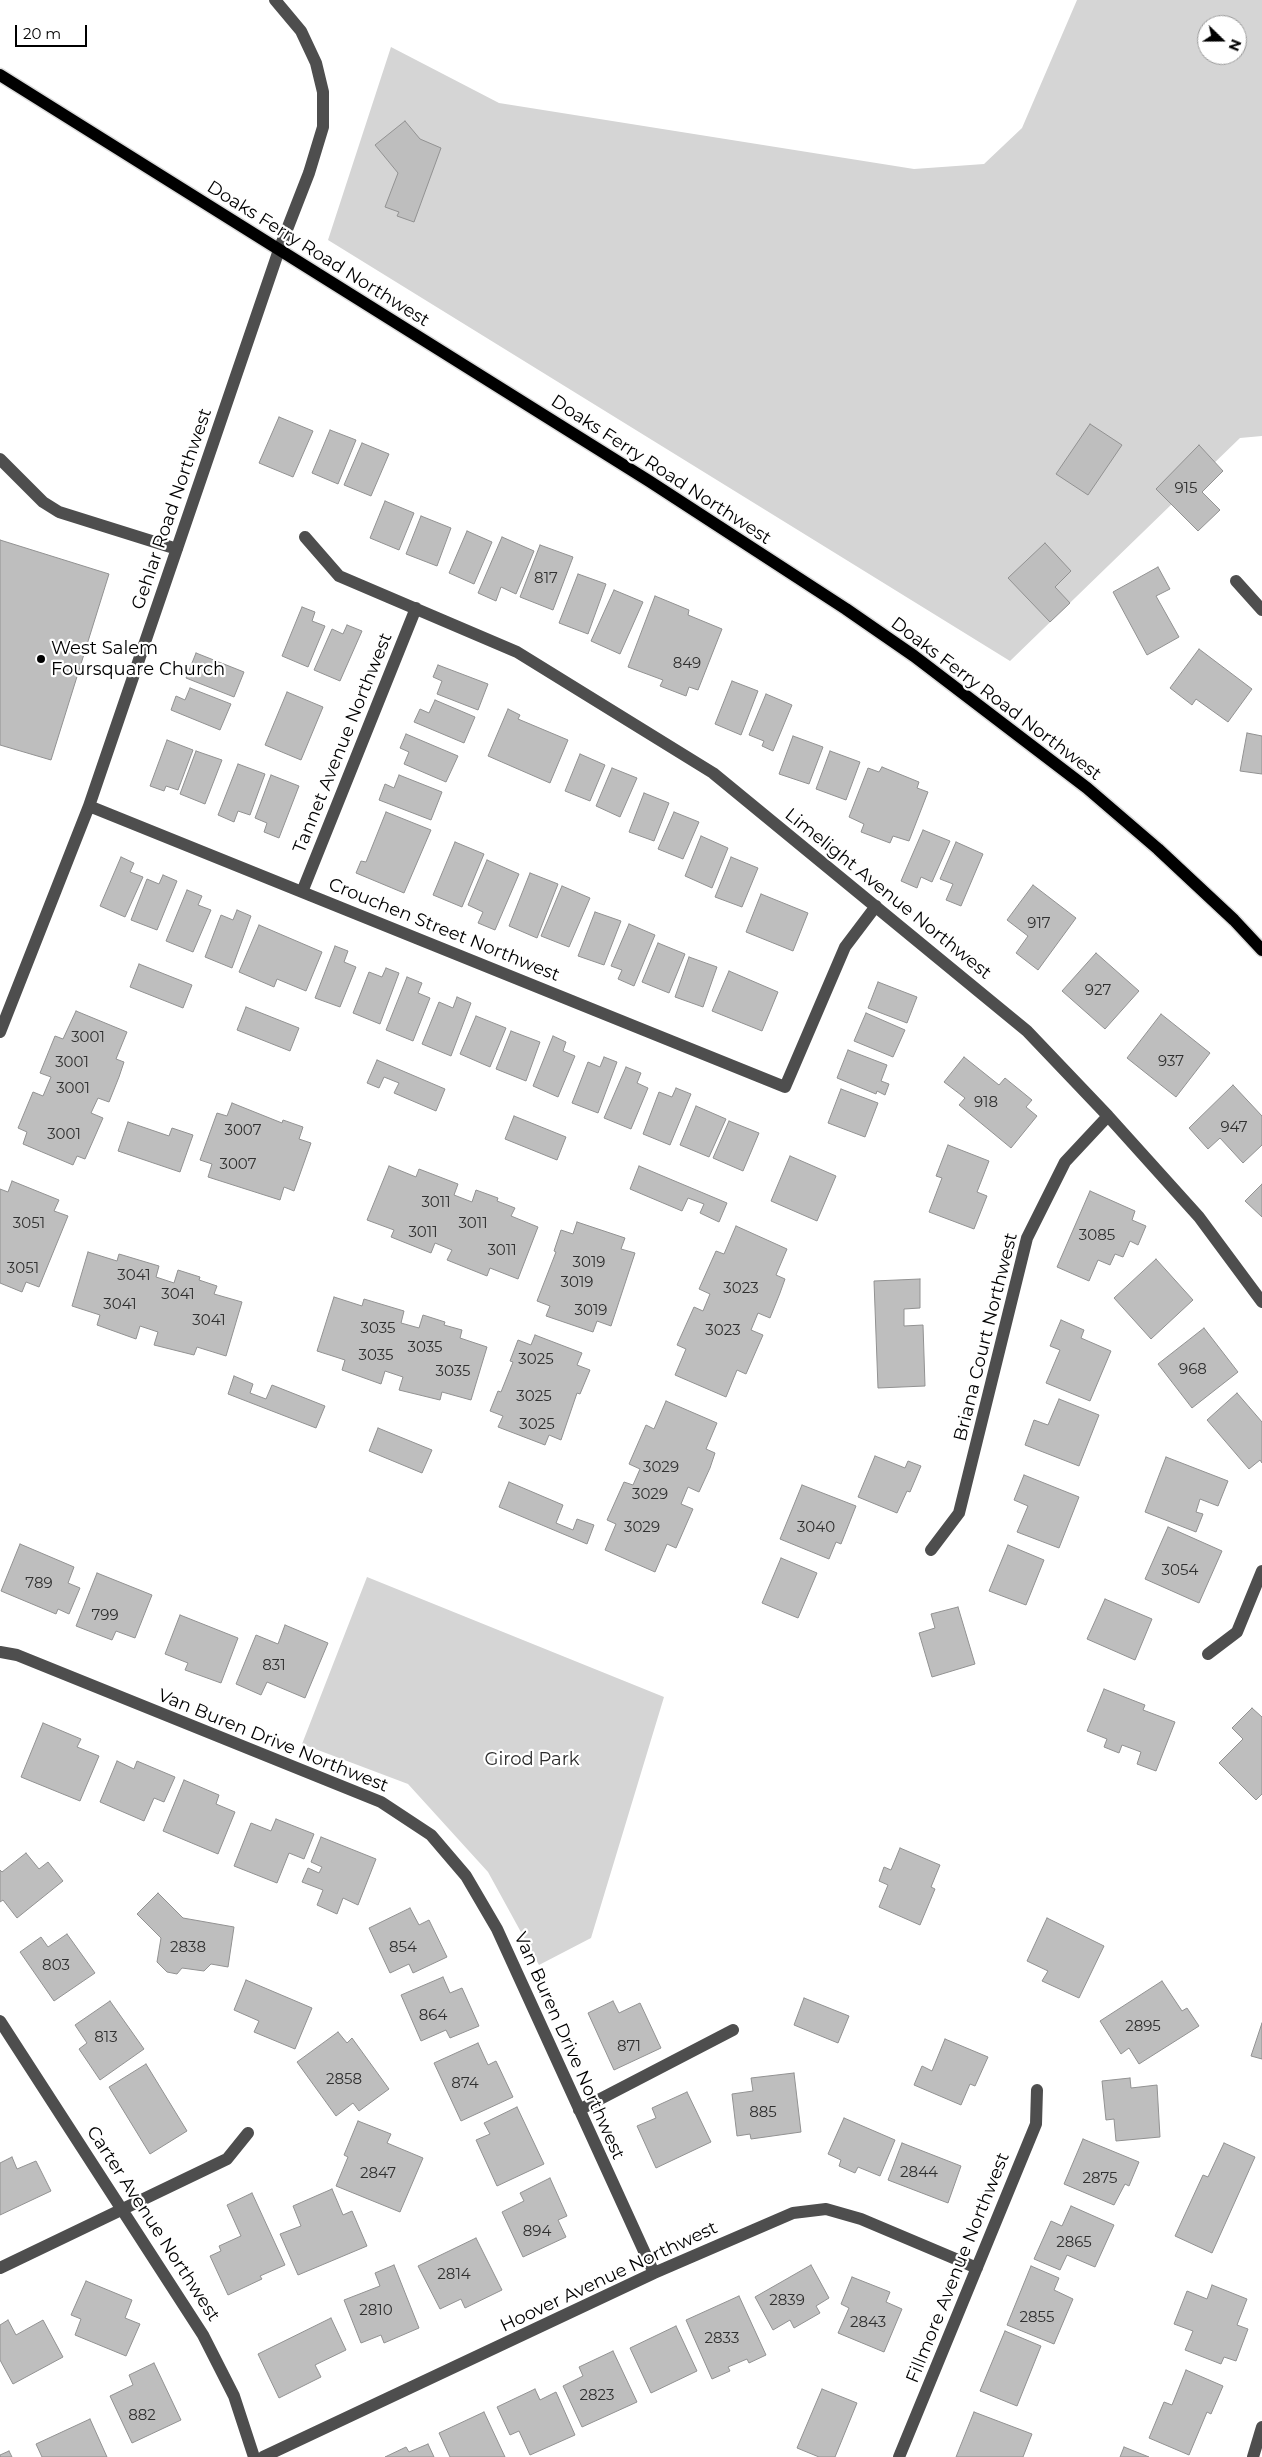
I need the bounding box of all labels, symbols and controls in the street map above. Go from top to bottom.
scale bar [18,15,90,47]
north arrow [1197,15,1247,65]
text: 20 m [23,24,61,43]
text: N [1225,37,1245,54]
street label: Doaks Ferry Road Northwest [203,176,433,332]
street label: Doaks Ferry Road Northwest [547,391,775,549]
street label: Gehlar Road Northwest [127,406,217,612]
house number: 915 [1174,480,1198,498]
house number: 817 [534,570,558,588]
street label: Doaks Ferry Road Northwest [886,613,1106,785]
street label: Tannet Avenue Northwest [289,630,397,856]
place label: West Salem Foursquare Church [51,638,225,681]
marker: West Salem Foursquare Church [35,653,47,665]
house number: 849 [673,655,701,673]
street label: Limelight Avenue Northwest [780,804,996,984]
street label: Crouchen Street Northwest [325,874,563,986]
house number: 917 [1027,915,1051,933]
house number: 927 [1085,982,1111,1000]
house number: 3001 [71,1029,105,1047]
house number: 937 [1158,1053,1184,1071]
house number: 3001 [55,1054,89,1072]
house number: 3001 [56,1080,90,1098]
house number: 918 [974,1094,998,1112]
house number: 947 [1220,1119,1248,1137]
house number: 3007 [224,1122,262,1140]
house number: 3001 [47,1126,81,1144]
house number: 3007 [219,1156,257,1174]
house number: 3011 [421,1194,451,1212]
house number: 3051 [13,1215,45,1233]
house number: 3011 [458,1215,488,1233]
house number: 3011 [408,1224,438,1242]
house number: 3085 [1079,1227,1115,1245]
street label: Briana Court Northwest [950,1231,1022,1443]
house number: 3011 [487,1242,517,1260]
house number: 3019 [573,1254,605,1272]
house number: 3051 [7,1260,39,1278]
house number: 3041 [117,1267,151,1285]
house number: 3019 [561,1274,593,1292]
house number: 3023 [723,1280,759,1298]
house number: 3041 [161,1286,195,1304]
house number: 3041 [103,1296,137,1314]
house number: 3019 [575,1302,607,1320]
house number: 3041 [192,1312,226,1330]
house number: 3035 [360,1320,396,1338]
house number: 3023 [705,1322,741,1340]
house number: 3035 [407,1339,443,1357]
house number: 3035 [358,1347,394,1365]
house number: 3025 [518,1351,554,1369]
house number: 968 [1179,1361,1207,1379]
house number: 3035 [435,1363,471,1381]
house number: 3025 [516,1388,552,1406]
house number: 3025 [519,1416,555,1434]
house number: 3029 [643,1459,679,1477]
house number: 3029 [632,1486,668,1504]
house number: 3029 [624,1519,660,1537]
house number: 3040 [797,1519,835,1537]
house number: 3054 [1162,1562,1198,1580]
house number: 789 [25,1575,53,1593]
house number: 799 [91,1607,119,1625]
house number: 831 [262,1657,286,1675]
street label: Van Buren Drive Northwest [155,1685,391,1797]
park label: Girod Park [484,1749,580,1771]
street label: Van Buren Drive Northwest [509,1929,629,2163]
house number: 2838 [170,1939,206,1957]
house number: 854 [389,1939,417,1957]
house number: 803 [42,1957,70,1975]
house number: 864 [419,2007,447,2025]
house number: 2895 [1125,2018,1161,2036]
house number: 813 [94,2029,118,2047]
house number: 871 [617,2038,641,2056]
house number: 2858 [326,2071,362,2089]
house number: 874 [451,2075,479,2093]
house number: 885 [749,2104,777,2122]
street label: Carter Avenue Northwest [82,2122,224,2326]
street label: Fillmore Avenue Northwest [902,2150,1014,2386]
house number: 2844 [900,2164,938,2182]
house number: 2847 [360,2165,396,2183]
house number: 2875 [1082,2170,1118,2188]
street label: Hoover Avenue Northwest [497,2217,721,2337]
house number: 894 [523,2223,551,2241]
house number: 2865 [1056,2234,1092,2252]
house number: 2814 [437,2266,471,2284]
house number: 2839 [769,2292,805,2310]
house number: 2810 [359,2302,393,2320]
house number: 2855 [1020,2309,1054,2327]
house number: 2843 [850,2314,886,2332]
house number: 2833 [705,2330,739,2348]
house number: 2823 [579,2387,615,2405]
house number: 882 [128,2407,156,2425]

